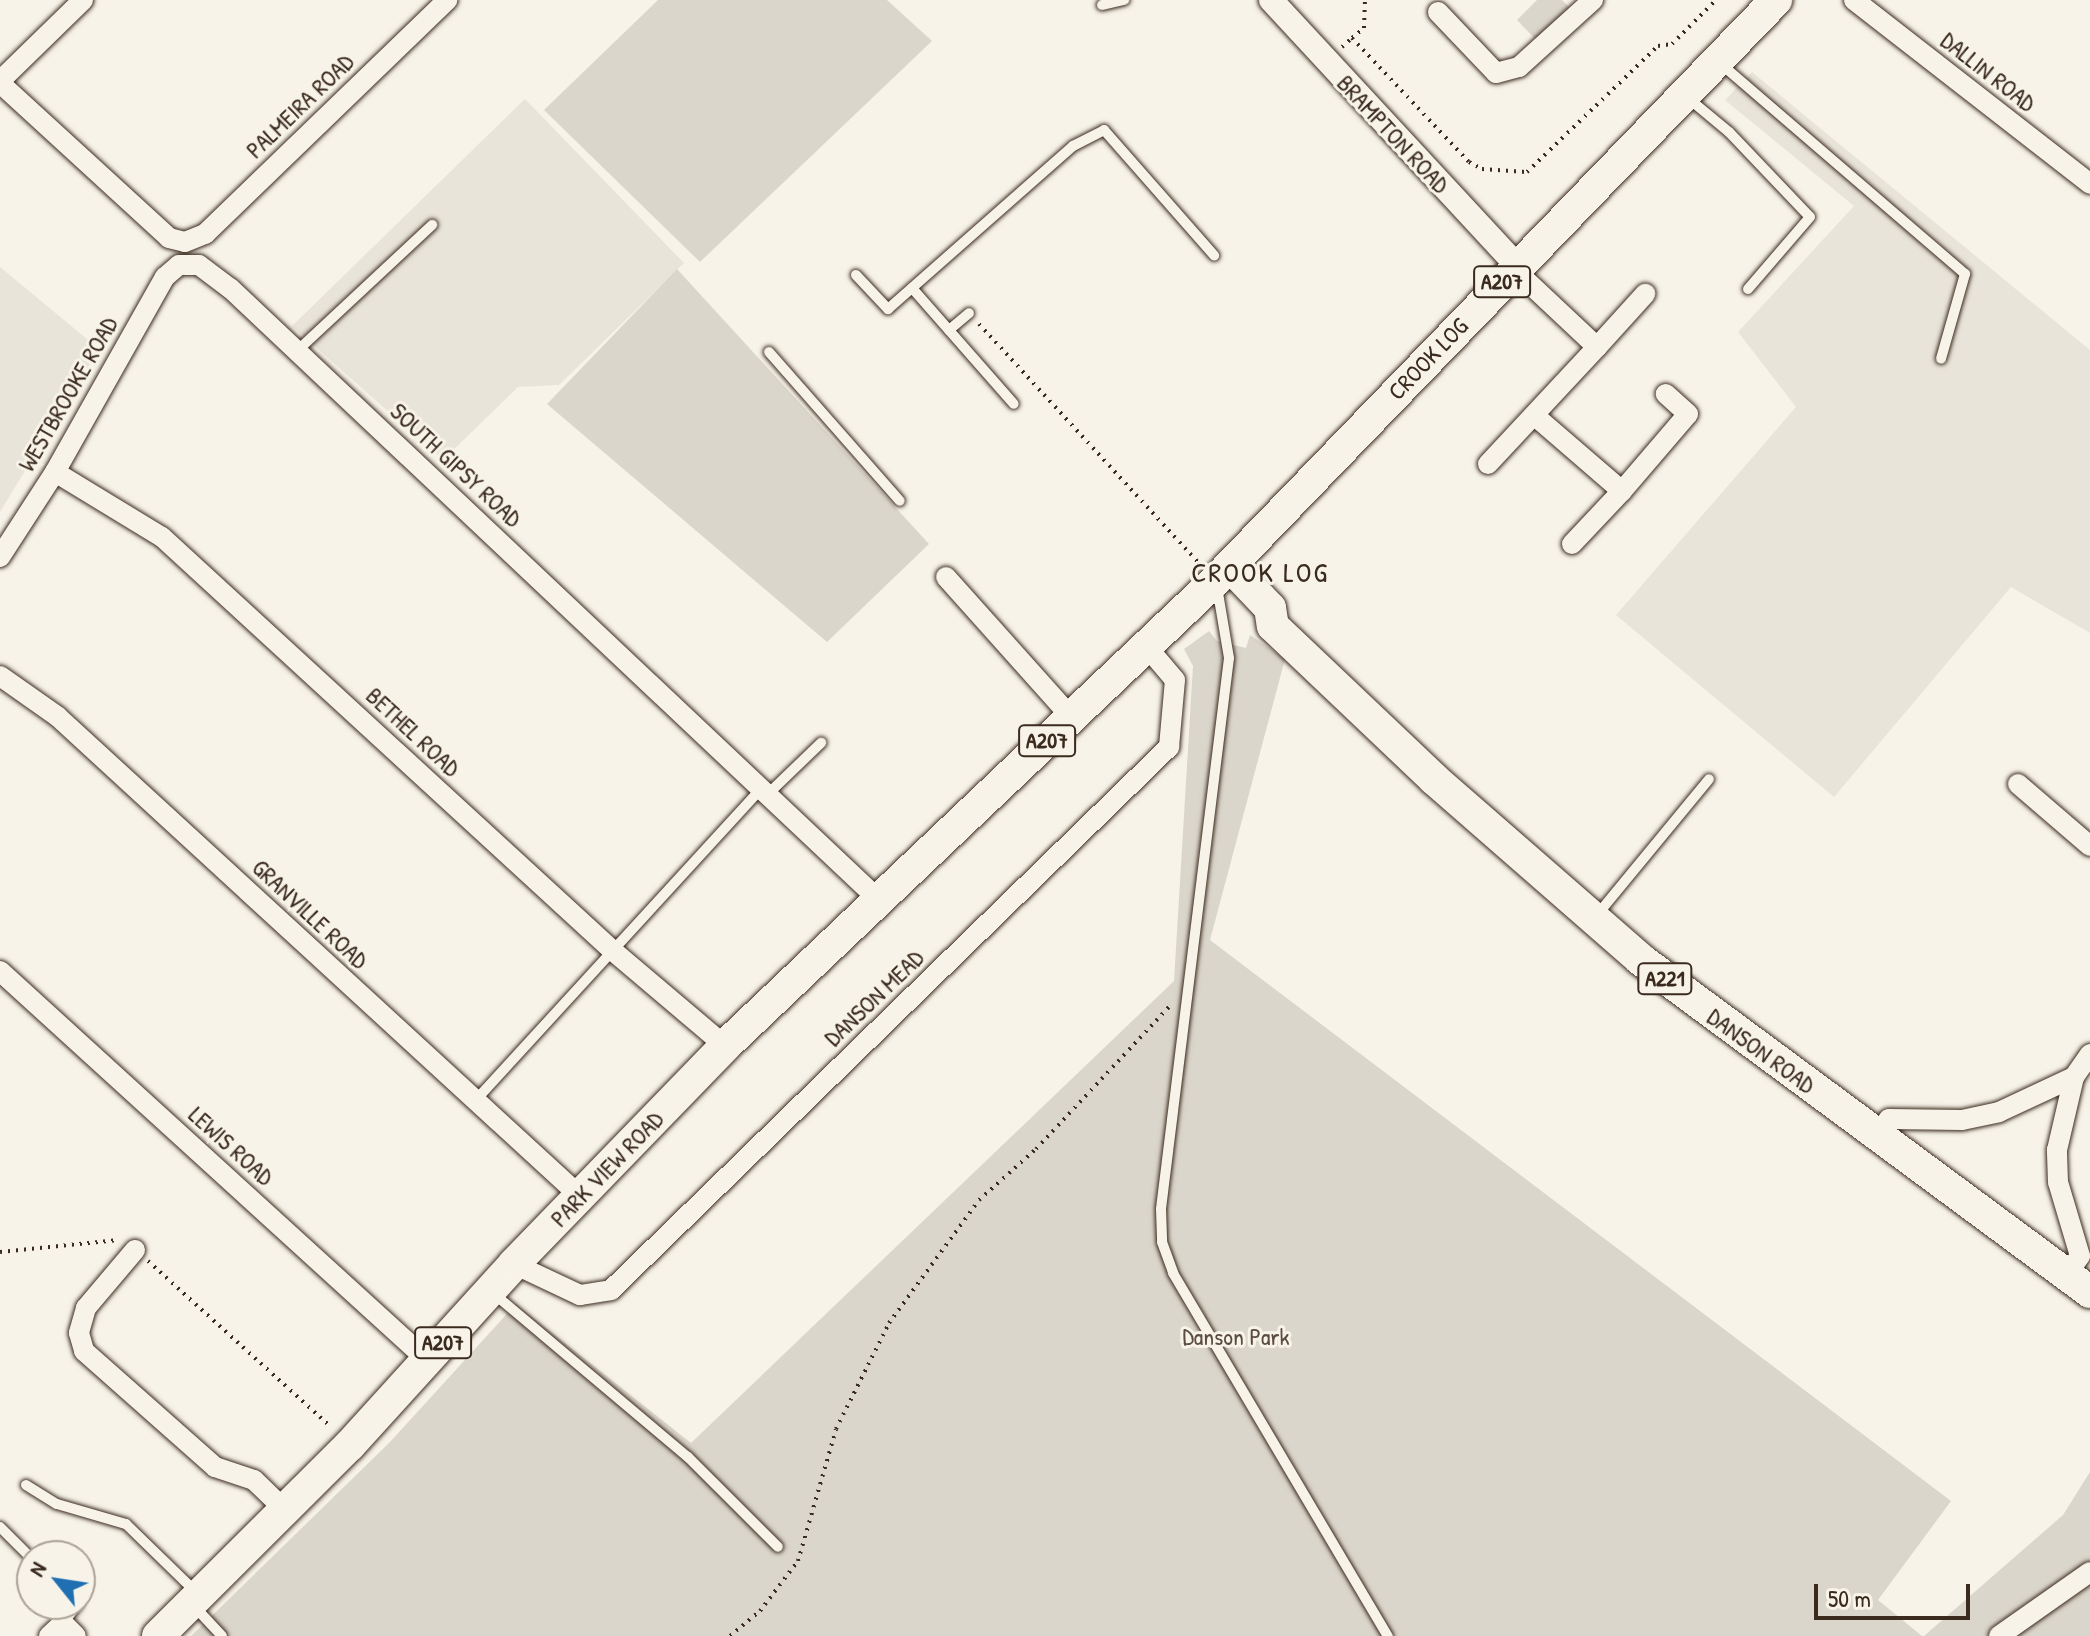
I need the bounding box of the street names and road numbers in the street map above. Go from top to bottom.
street label: DALLIN ROAD [1935,26,2041,118]
street label: PALMEIRA ROAD [240,48,360,164]
street label: BRAMPTON ROAD [1331,69,1455,199]
road number: A207 [1472,264,1532,300]
street label: WESTBROOKE ROAD [12,312,124,476]
street label: CROOK LOG [1382,312,1474,406]
street label: SOUTH GIPSY ROAD [384,397,528,533]
street label: BETHEL ROAD [360,681,466,783]
road number: A207 [1017,723,1077,759]
street label: GRANVILLE ROAD [246,853,374,975]
street label: DANSON MEAD [818,944,930,1052]
road number: A221 [1637,961,1693,997]
street label: DANSON ROAD [1702,1002,1820,1100]
street label: LEWIS ROAD [183,1101,279,1191]
street label: PARK VIEW ROAD [545,1105,669,1233]
road number: A207 [413,1325,473,1361]

